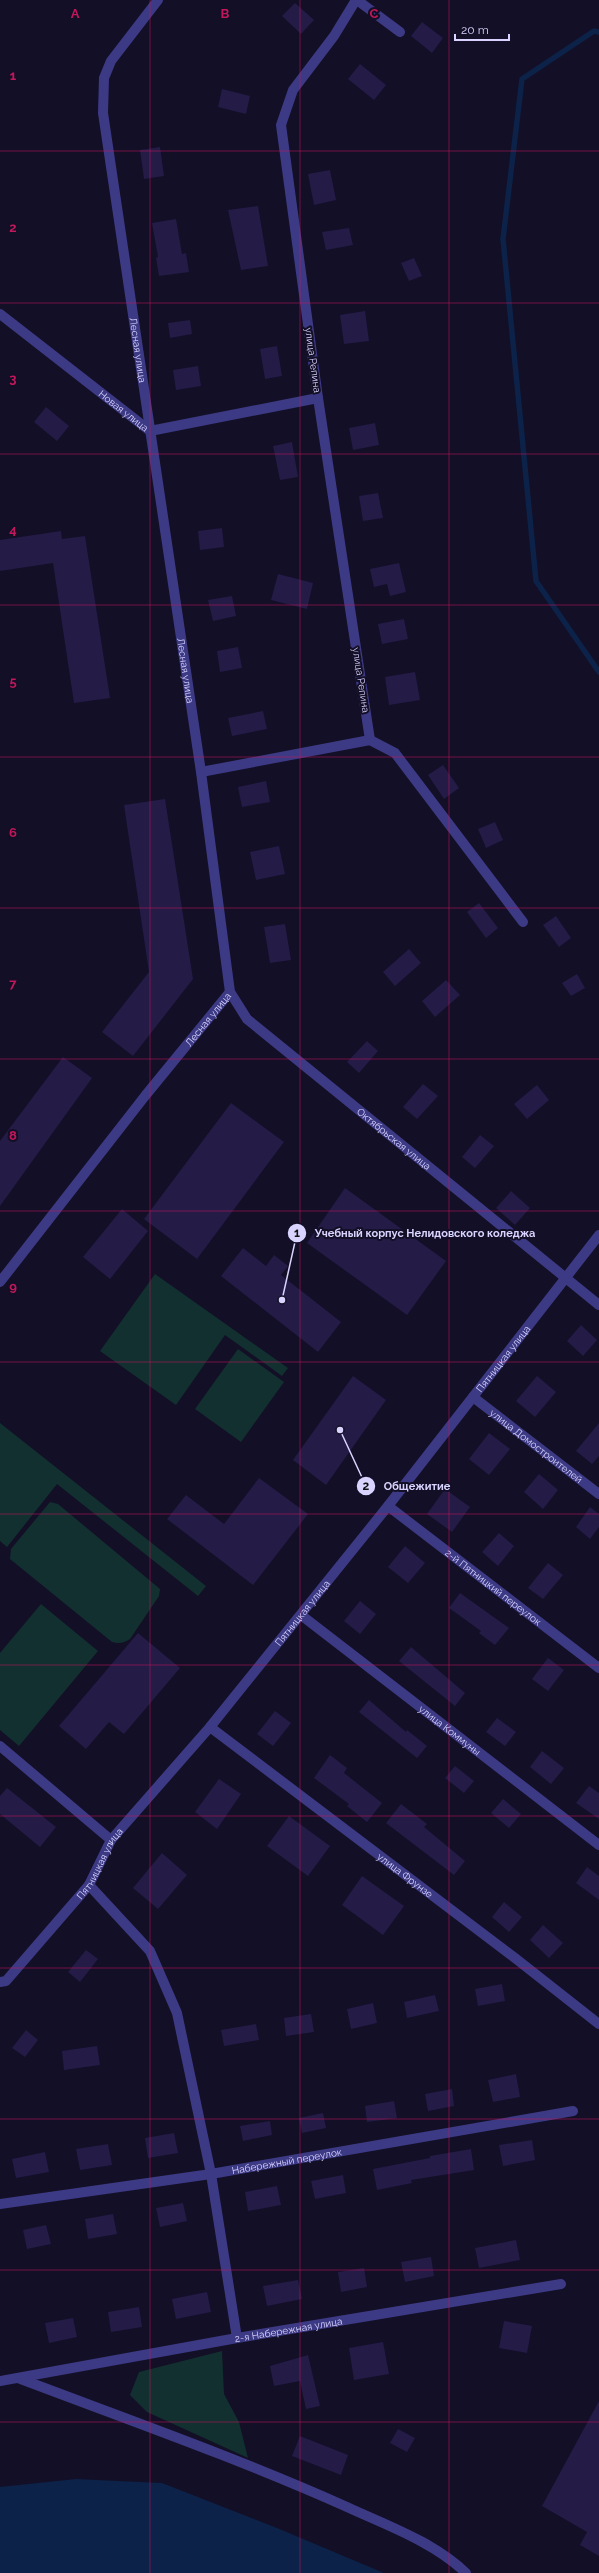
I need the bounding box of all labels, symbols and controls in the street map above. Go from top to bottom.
text: A [71,6,80,21]
text: B [221,6,230,21]
text: C [370,6,379,21]
scale bar [455,16,509,42]
text: 20 m [461,23,489,37]
text: 1 [10,68,17,83]
text: 2 [9,220,17,235]
street label: Лесная улица [128,317,149,383]
street label: улица Репина [303,327,323,393]
text: 3 [9,371,17,386]
street label: Новая улица [97,388,151,433]
text: 4 [9,522,17,537]
street label: Лесная улица [176,637,196,704]
street label: улица Репина [350,647,372,713]
text: 5 [9,674,17,689]
text: 6 [9,825,17,840]
text: 7 [9,976,17,991]
street label: Лесная улица [183,990,233,1048]
street label: Октябрьская улица [355,1105,433,1172]
text: 8 [9,1128,17,1143]
callout: Учебный корпус Нелидовского коледжа [287,1222,544,1245]
text: 1 [294,1226,300,1240]
text: Учебный корпус Нелидовского коледжа [314,1227,535,1240]
text: 9 [9,1279,17,1294]
street label: Пятницкая улица [474,1323,532,1394]
street label: улица Домостроителей [488,1407,585,1485]
callout: Общежитие [356,1474,458,1497]
text: 2 [363,1479,370,1493]
text: Общежитие [384,1480,451,1493]
street label: 2-й Пятницкий переулок [443,1547,544,1627]
street label: Пятницкая улица [272,1578,332,1648]
street label: улица Коммуны [417,1703,483,1757]
street label: Пятницкая улица [74,1825,125,1901]
street label: улица Фрунзе [375,1850,435,1900]
street label: Набережный переулок [231,2146,343,2176]
street label: 2-я Набережная улица [234,2315,343,2344]

